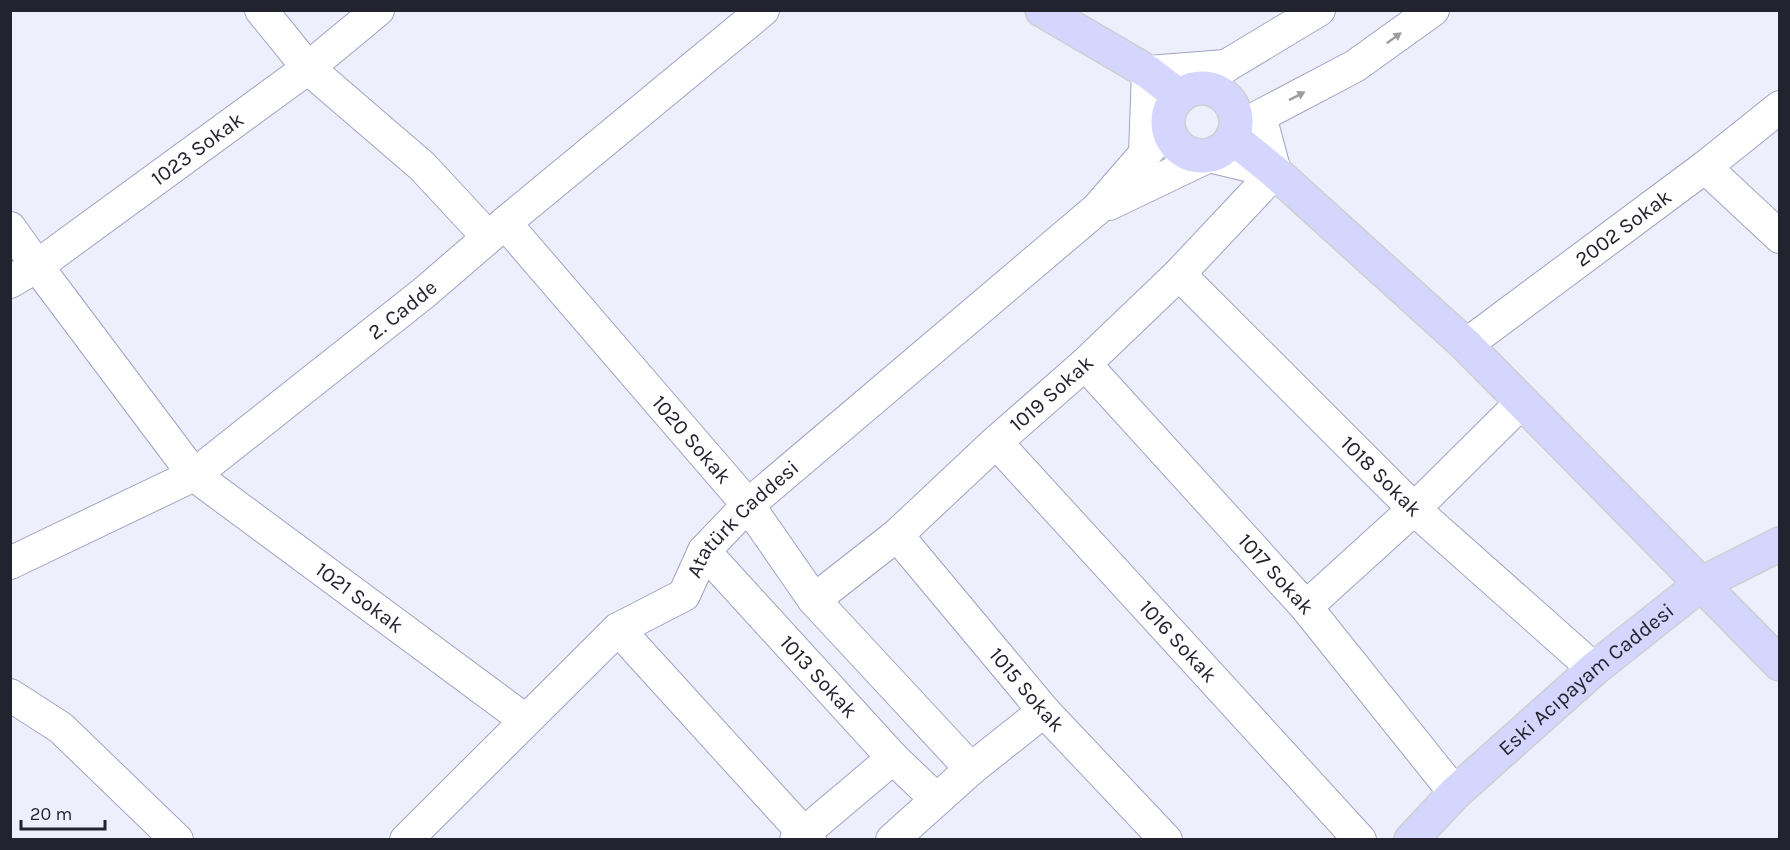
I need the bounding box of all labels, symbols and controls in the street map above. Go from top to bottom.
one-way arrow [1386,33,1401,45]
one-way arrow [1289,91,1306,101]
street label: 1023 Sokak [147,107,248,191]
street label: 2002 Sokak [1570,184,1676,272]
street label: 2. Cadde [363,275,442,344]
street label: 1019 Sokak [1005,350,1098,436]
street label: 1020 Sokak [647,391,736,489]
street label: 1018 Sokak [1336,431,1426,521]
street label: Atatürk Caddesi [682,455,804,581]
street label: 1017 Sokak [1233,529,1319,620]
street label: 1021 Sokak [311,557,408,638]
street label: 1016 Sokak [1135,595,1222,687]
street label: Eski Acıpayam Caddesi [1494,598,1679,760]
street label: 1013 Sokak [775,630,862,723]
street label: 1015 Sokak [984,643,1069,737]
scale bar [21,793,105,831]
text: 20 m [30,803,72,825]

